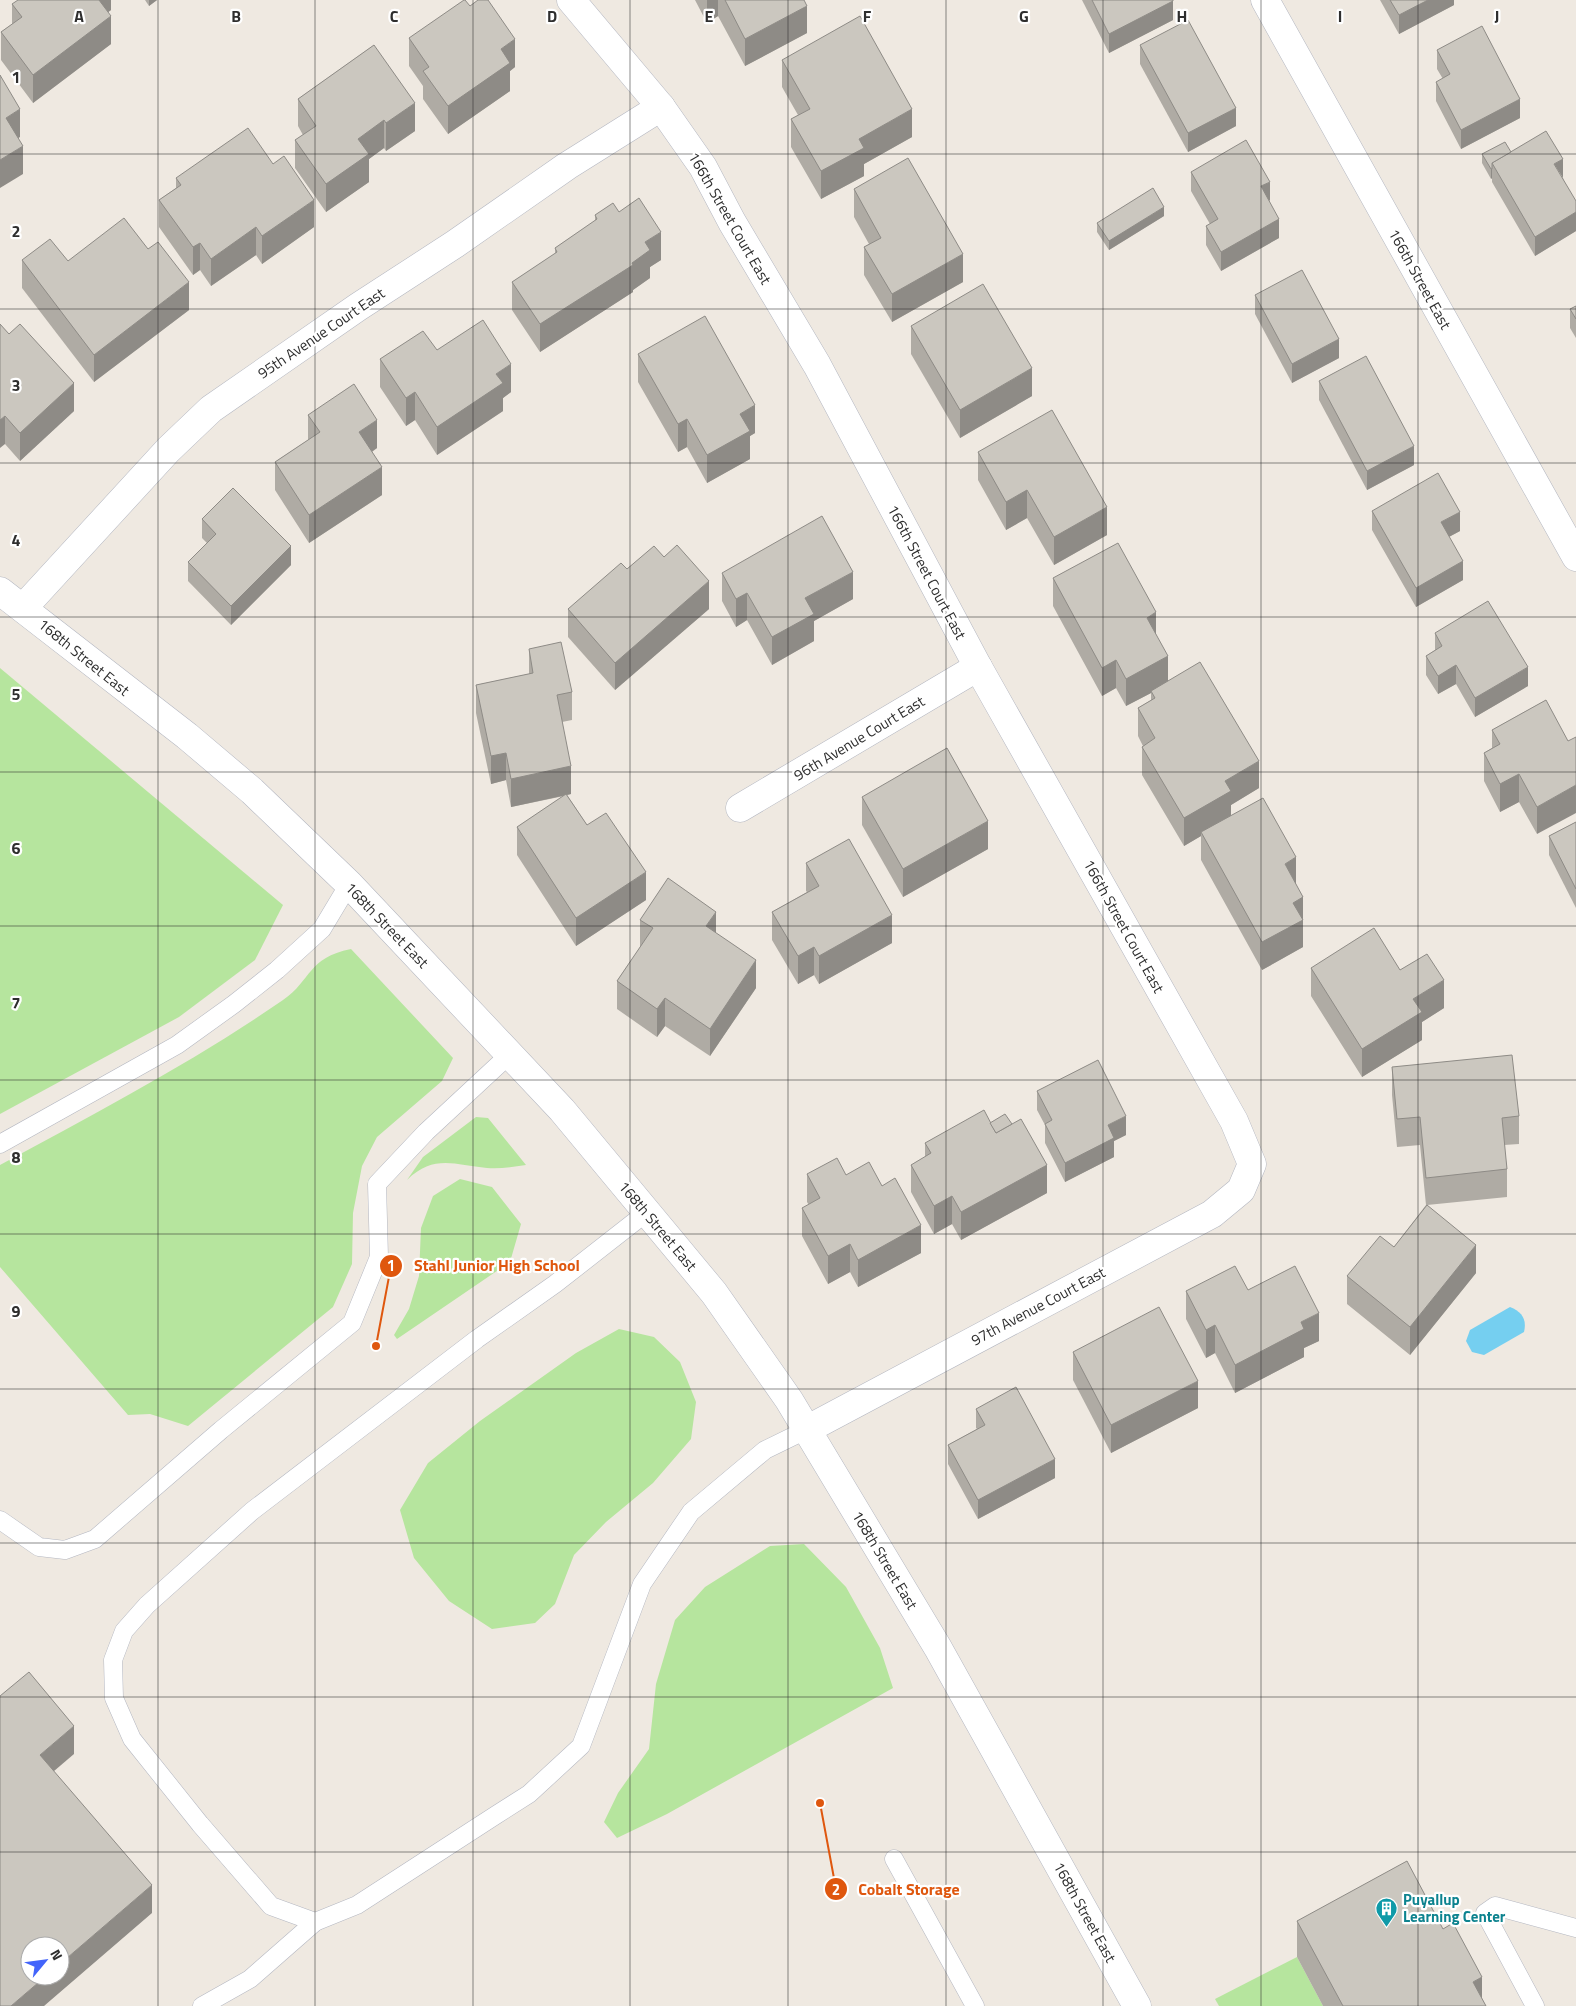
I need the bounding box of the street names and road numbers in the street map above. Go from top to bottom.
street label: 166th Street Court East [683,148,778,289]
street label: 166th Street East [1383,225,1458,334]
street label: 95th Avenue Court East [253,281,390,384]
street label: 166th Street Court East [882,501,973,644]
street label: 168th Street East [33,613,135,702]
street label: 96th Avenue Court East [789,689,930,786]
street label: 166th Street Court East [1078,855,1171,998]
street label: 168th Street East [340,877,435,974]
street label: 168th Street East [613,1176,703,1277]
street label: 97th Avenue Court East [967,1260,1110,1351]
street label: 168th Street East [846,1506,924,1614]
street label: 168th Street East [1048,1858,1123,1967]

